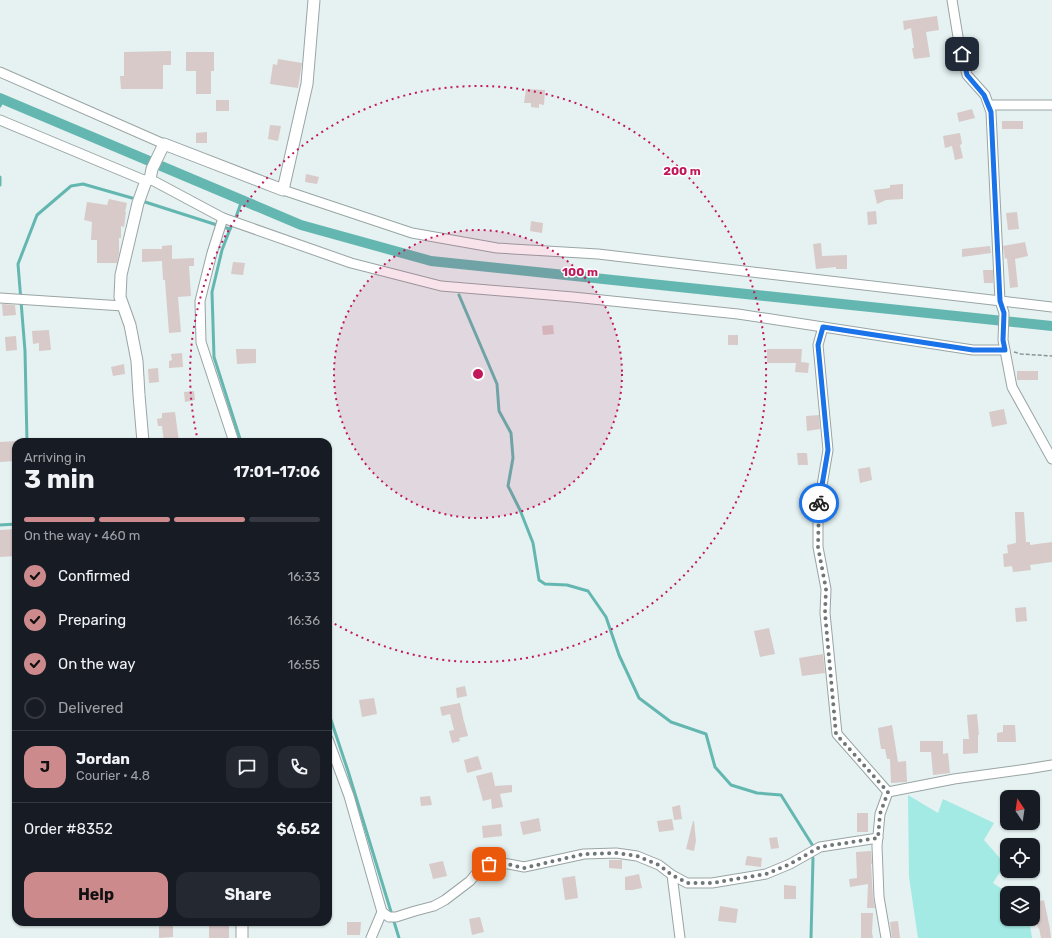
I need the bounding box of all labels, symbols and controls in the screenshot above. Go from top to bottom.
pin [945,37,979,71]
icon: home [951,43,973,65]
text: 200 m [663,164,701,178]
text: 100 m [562,265,598,279]
centre of rings [471,367,485,381]
text: Arriving in [24,450,86,465]
text: 17:01–17:06 [233,463,320,481]
text: 3 min [24,464,95,495]
courier [799,483,839,523]
icon: bike [808,492,830,514]
text: On the way · 460 m [24,528,140,543]
icon: check [24,565,46,587]
text: Confirmed [58,567,130,585]
text: 16:33 [288,569,320,584]
icon: check [24,609,46,631]
text: Preparing [58,611,126,629]
text: 16:36 [288,613,320,628]
icon: check [24,653,46,675]
text: On the way [58,655,136,673]
text: 16:55 [288,657,320,672]
text: Delivered [58,699,123,717]
button: chat [226,746,268,788]
button: phone [278,746,320,788]
text: Jordan [76,750,130,768]
text: J [40,758,50,776]
text: Courier · 4.8 [76,768,150,783]
north arrow [1000,790,1040,830]
map controls [1000,790,1040,926]
text: Order #8352 [24,820,113,838]
text: $6.52 [277,820,320,838]
button: locate [1000,838,1040,878]
pin [472,847,506,881]
icon: bag [478,853,500,875]
button: Help [24,872,168,918]
button: Share [176,872,320,918]
button: layers [1000,886,1040,926]

